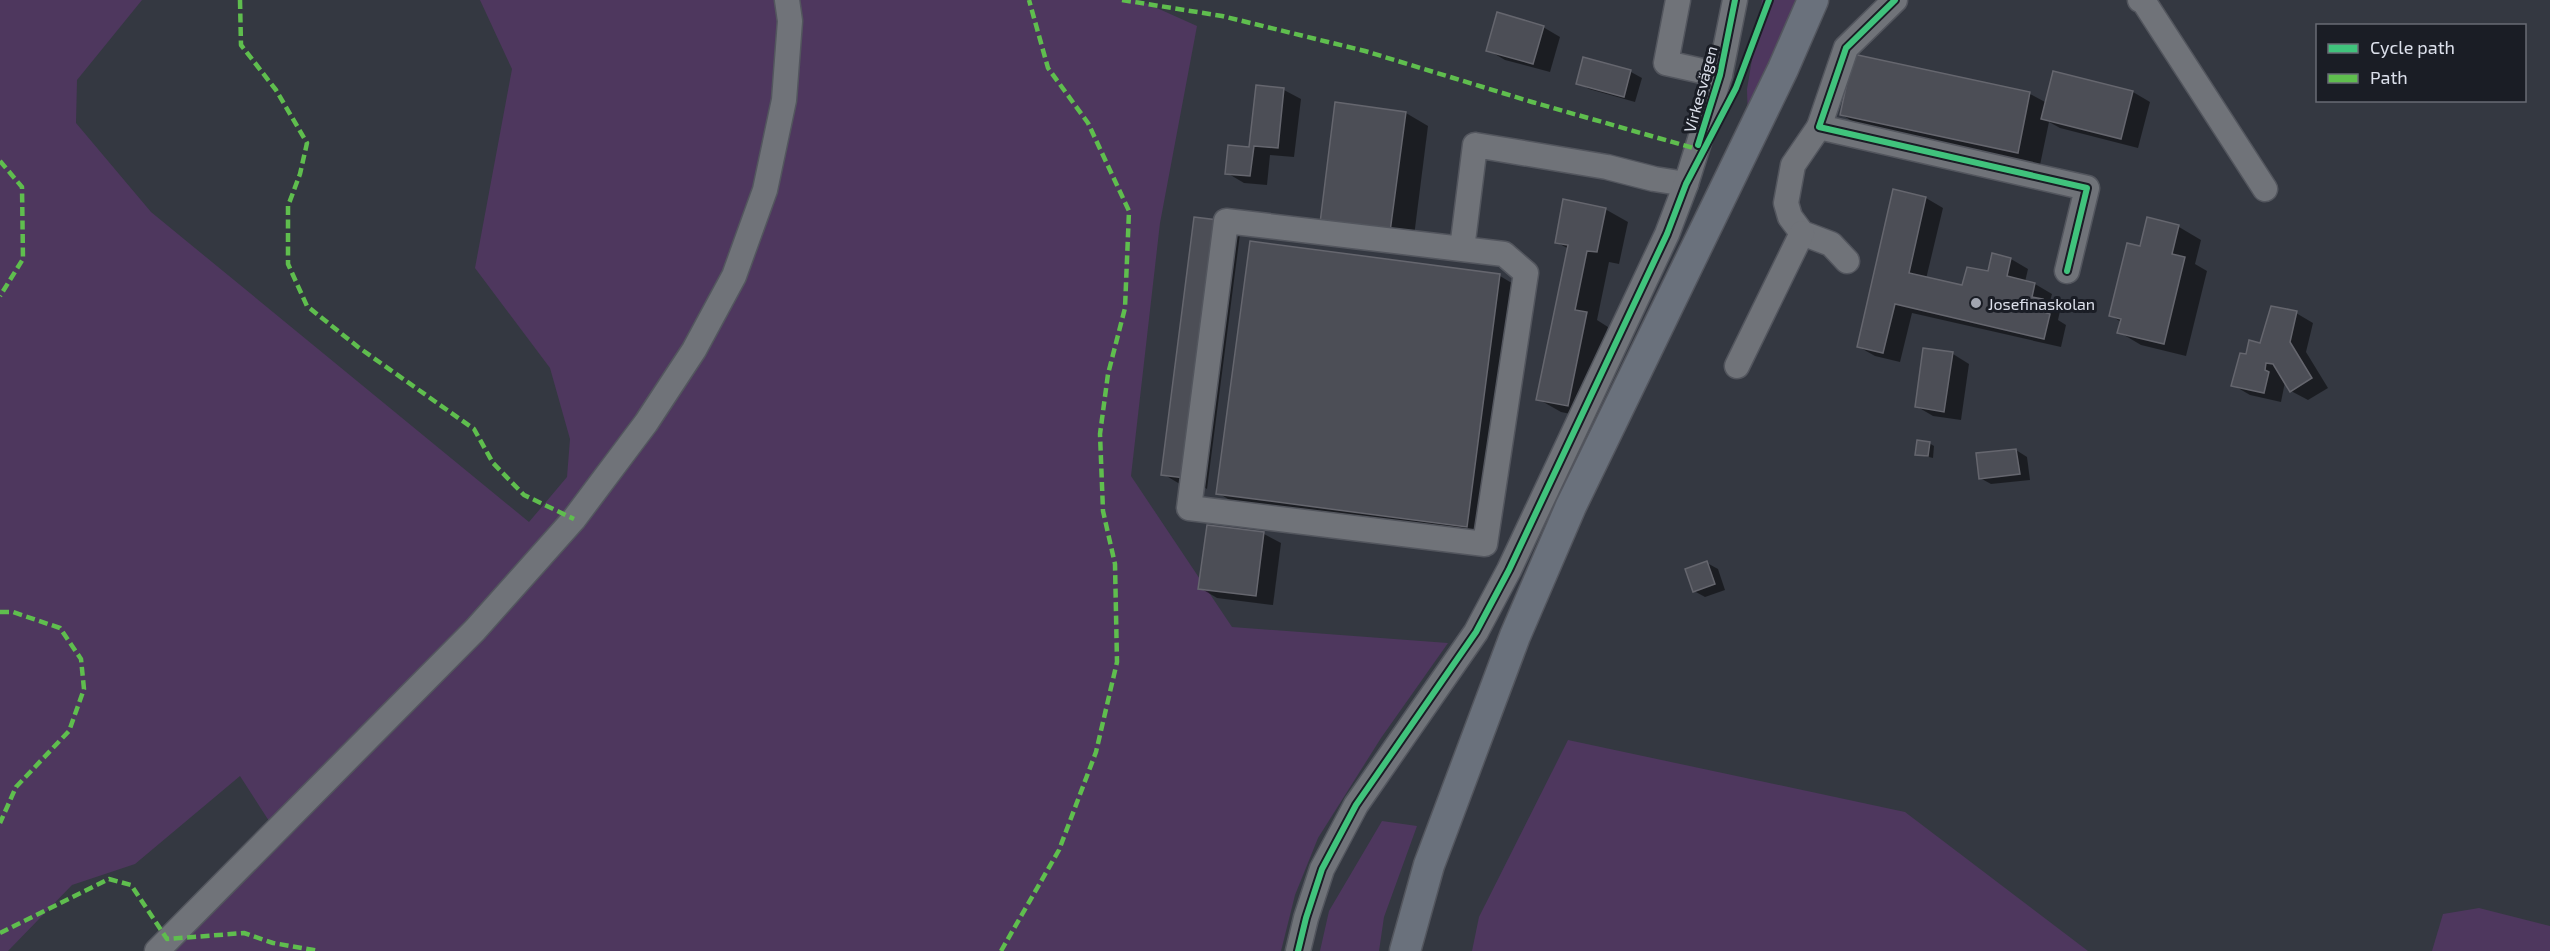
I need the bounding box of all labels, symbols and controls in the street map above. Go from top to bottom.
legend [2316,24,2526,102]
text: Cycle path [2370,36,2455,58]
street label: Virkesvägen [1679,44,1721,134]
text: Path [2370,66,2408,88]
place label: Josefinaskolan [1988,294,2095,313]
marker: Josefinaskolan [1969,296,1983,310]

